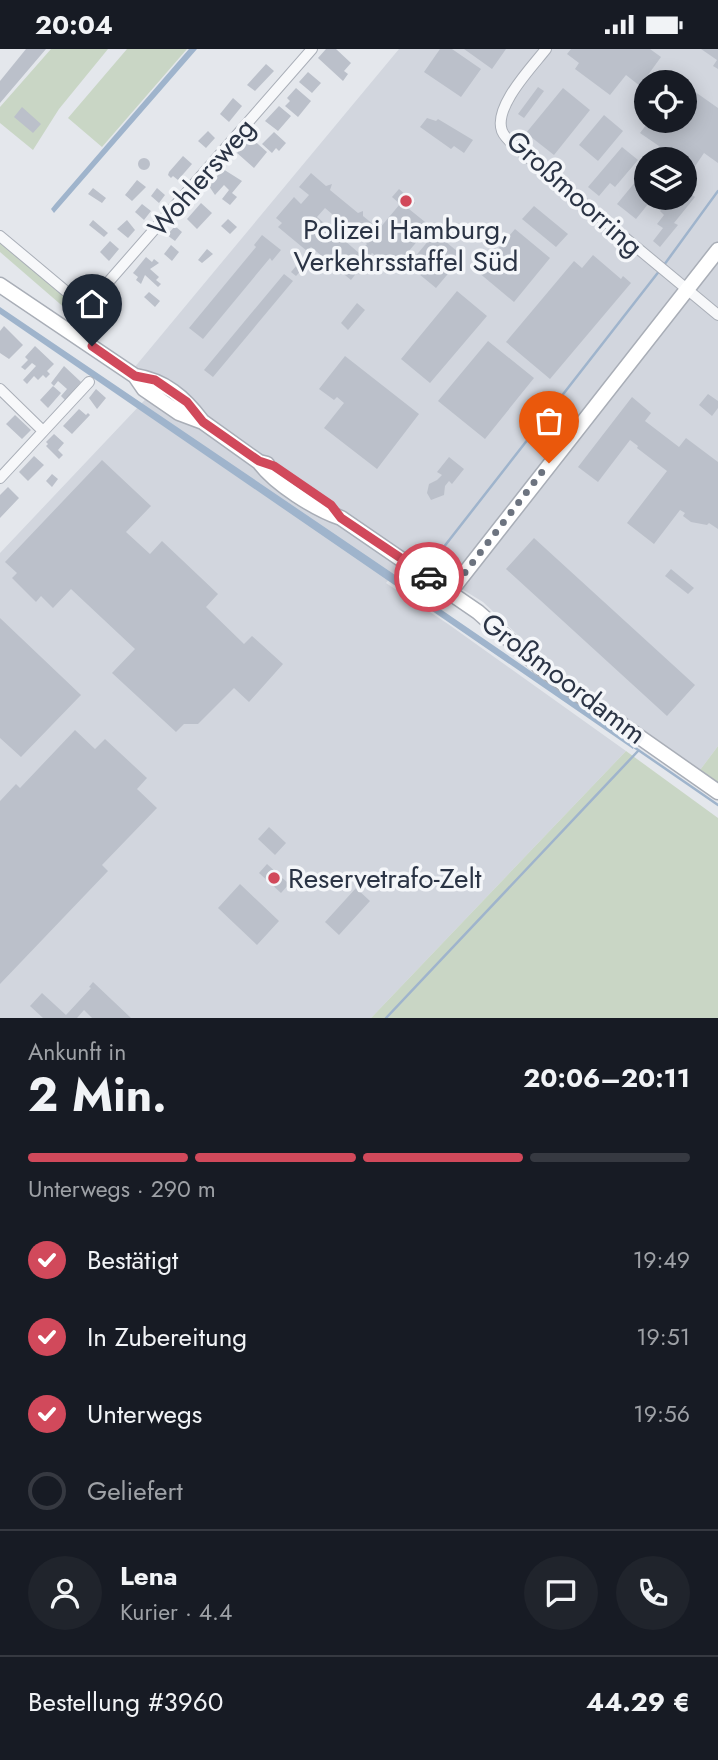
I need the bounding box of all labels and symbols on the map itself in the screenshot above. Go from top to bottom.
street label: Wohlersweg [138,109,265,246]
street label: Großmoorring [497,121,652,266]
marker: Polizei Hamburg, Verkehrsstaffel Süd [398,193,414,209]
place label: Polizei Hamburg, Verkehrsstaffel Süd [294,209,518,282]
pin [62,274,122,346]
pin [519,391,579,463]
courier [394,542,464,612]
street label: Großmoordamm [473,603,655,754]
place label: Reservetrafo-Zelt [288,858,482,899]
marker: Reservetrafo-Zelt [266,870,282,886]

